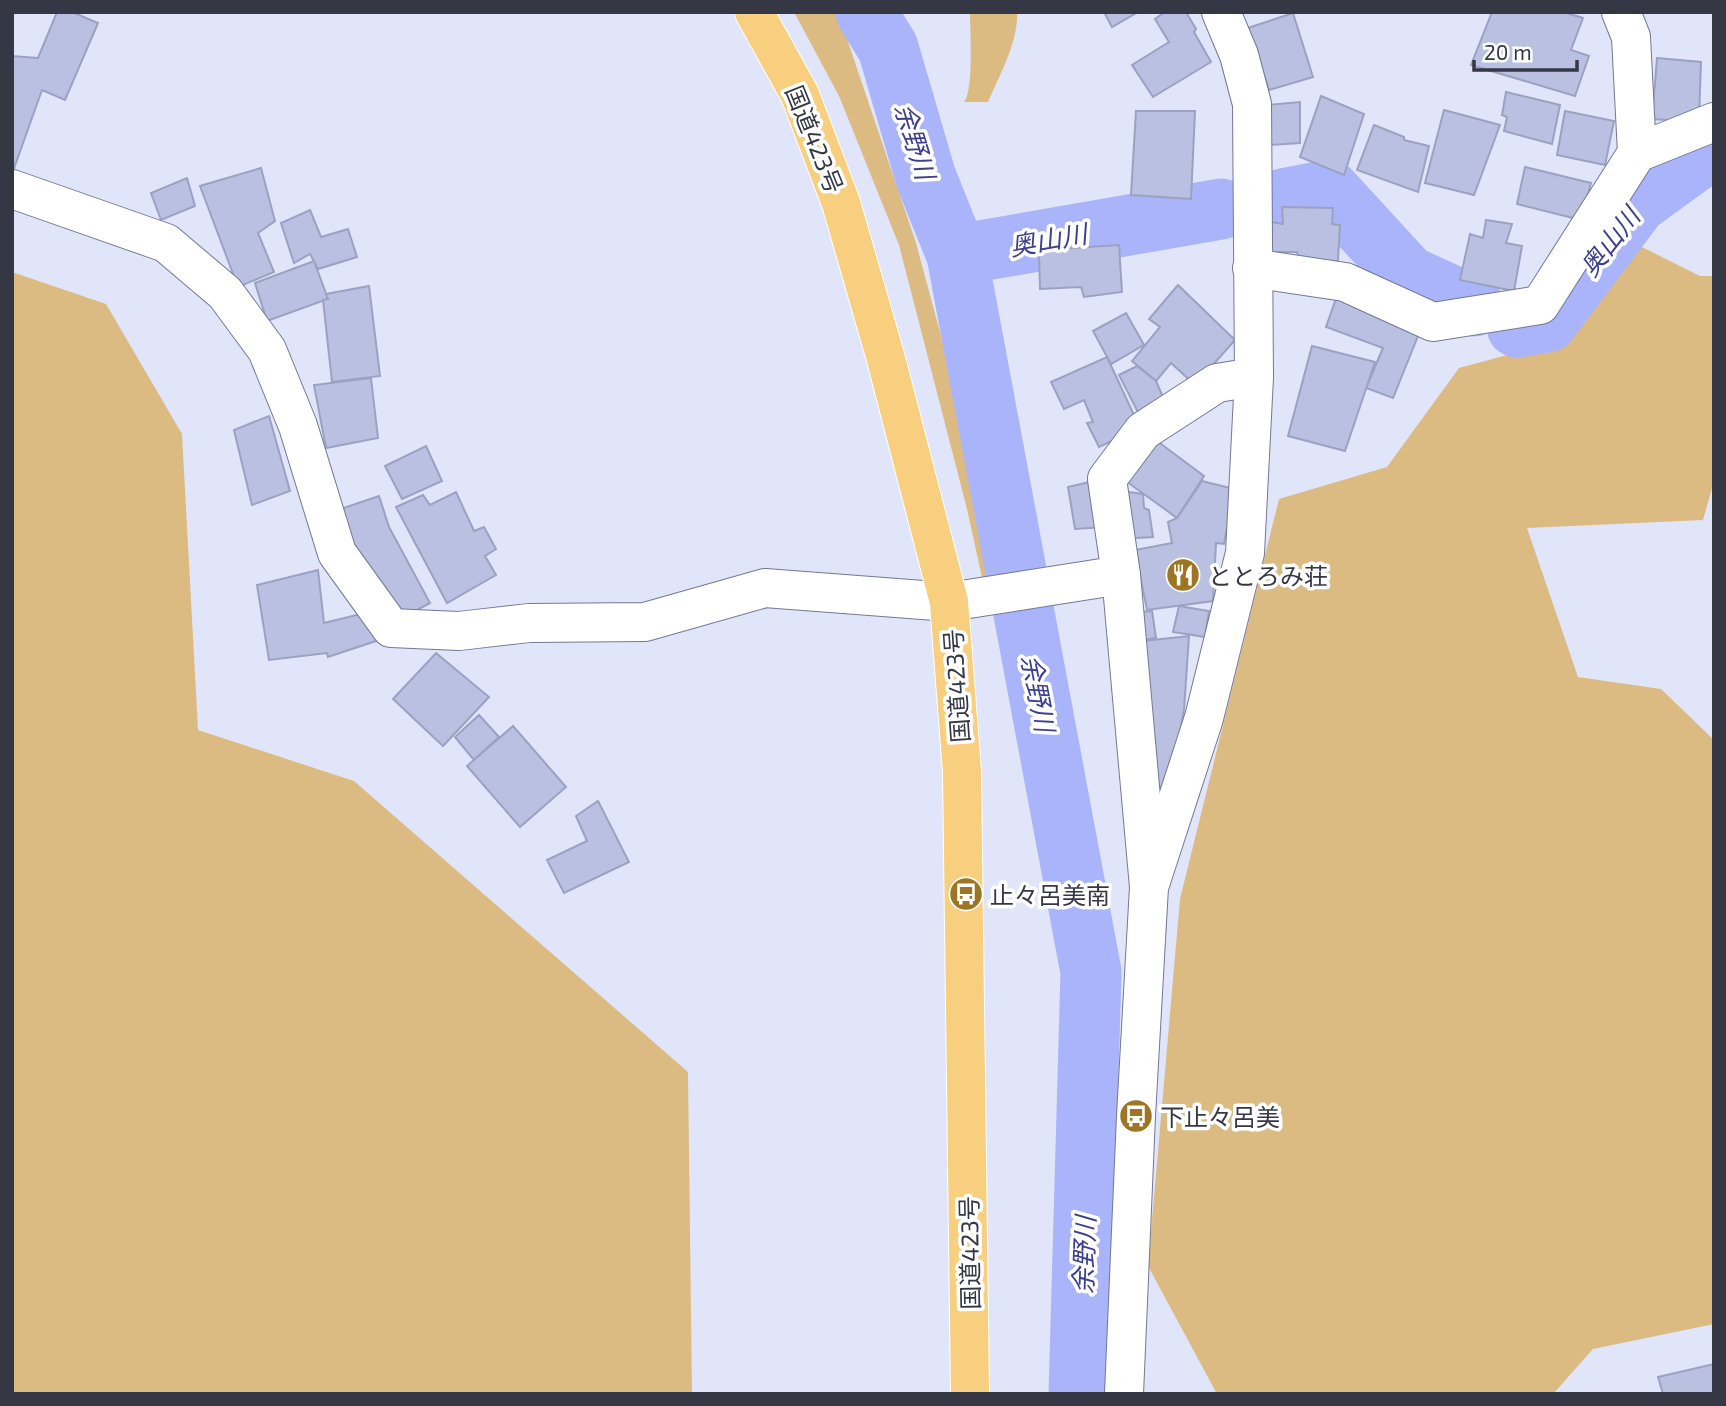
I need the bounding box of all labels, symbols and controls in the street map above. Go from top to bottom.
scale bar [1474,28,1577,72]
text: 20 m [1484,39,1532,64]
street label: 国道423号 [780,81,850,197]
water label: 余野川 [890,99,943,186]
water label: 奥山川 [1573,198,1647,281]
water label: 奥山川 [1007,216,1092,261]
restaurant icon: ととろみ荘 [1164,556,1202,594]
place label: ととろみ荘 [1208,561,1328,590]
street label: 国道423号 [938,628,974,744]
water label: 余野川 [1016,652,1062,737]
bus stop icon: 止々呂美南 [947,875,985,913]
place label: 止々呂美南 [990,880,1110,909]
bus stop icon: 下止々呂美 [1117,1097,1155,1135]
place label: 下止々呂美 [1160,1102,1280,1131]
street label: 国道423号 [954,1196,984,1310]
water label: 余野川 [1066,1212,1100,1295]

